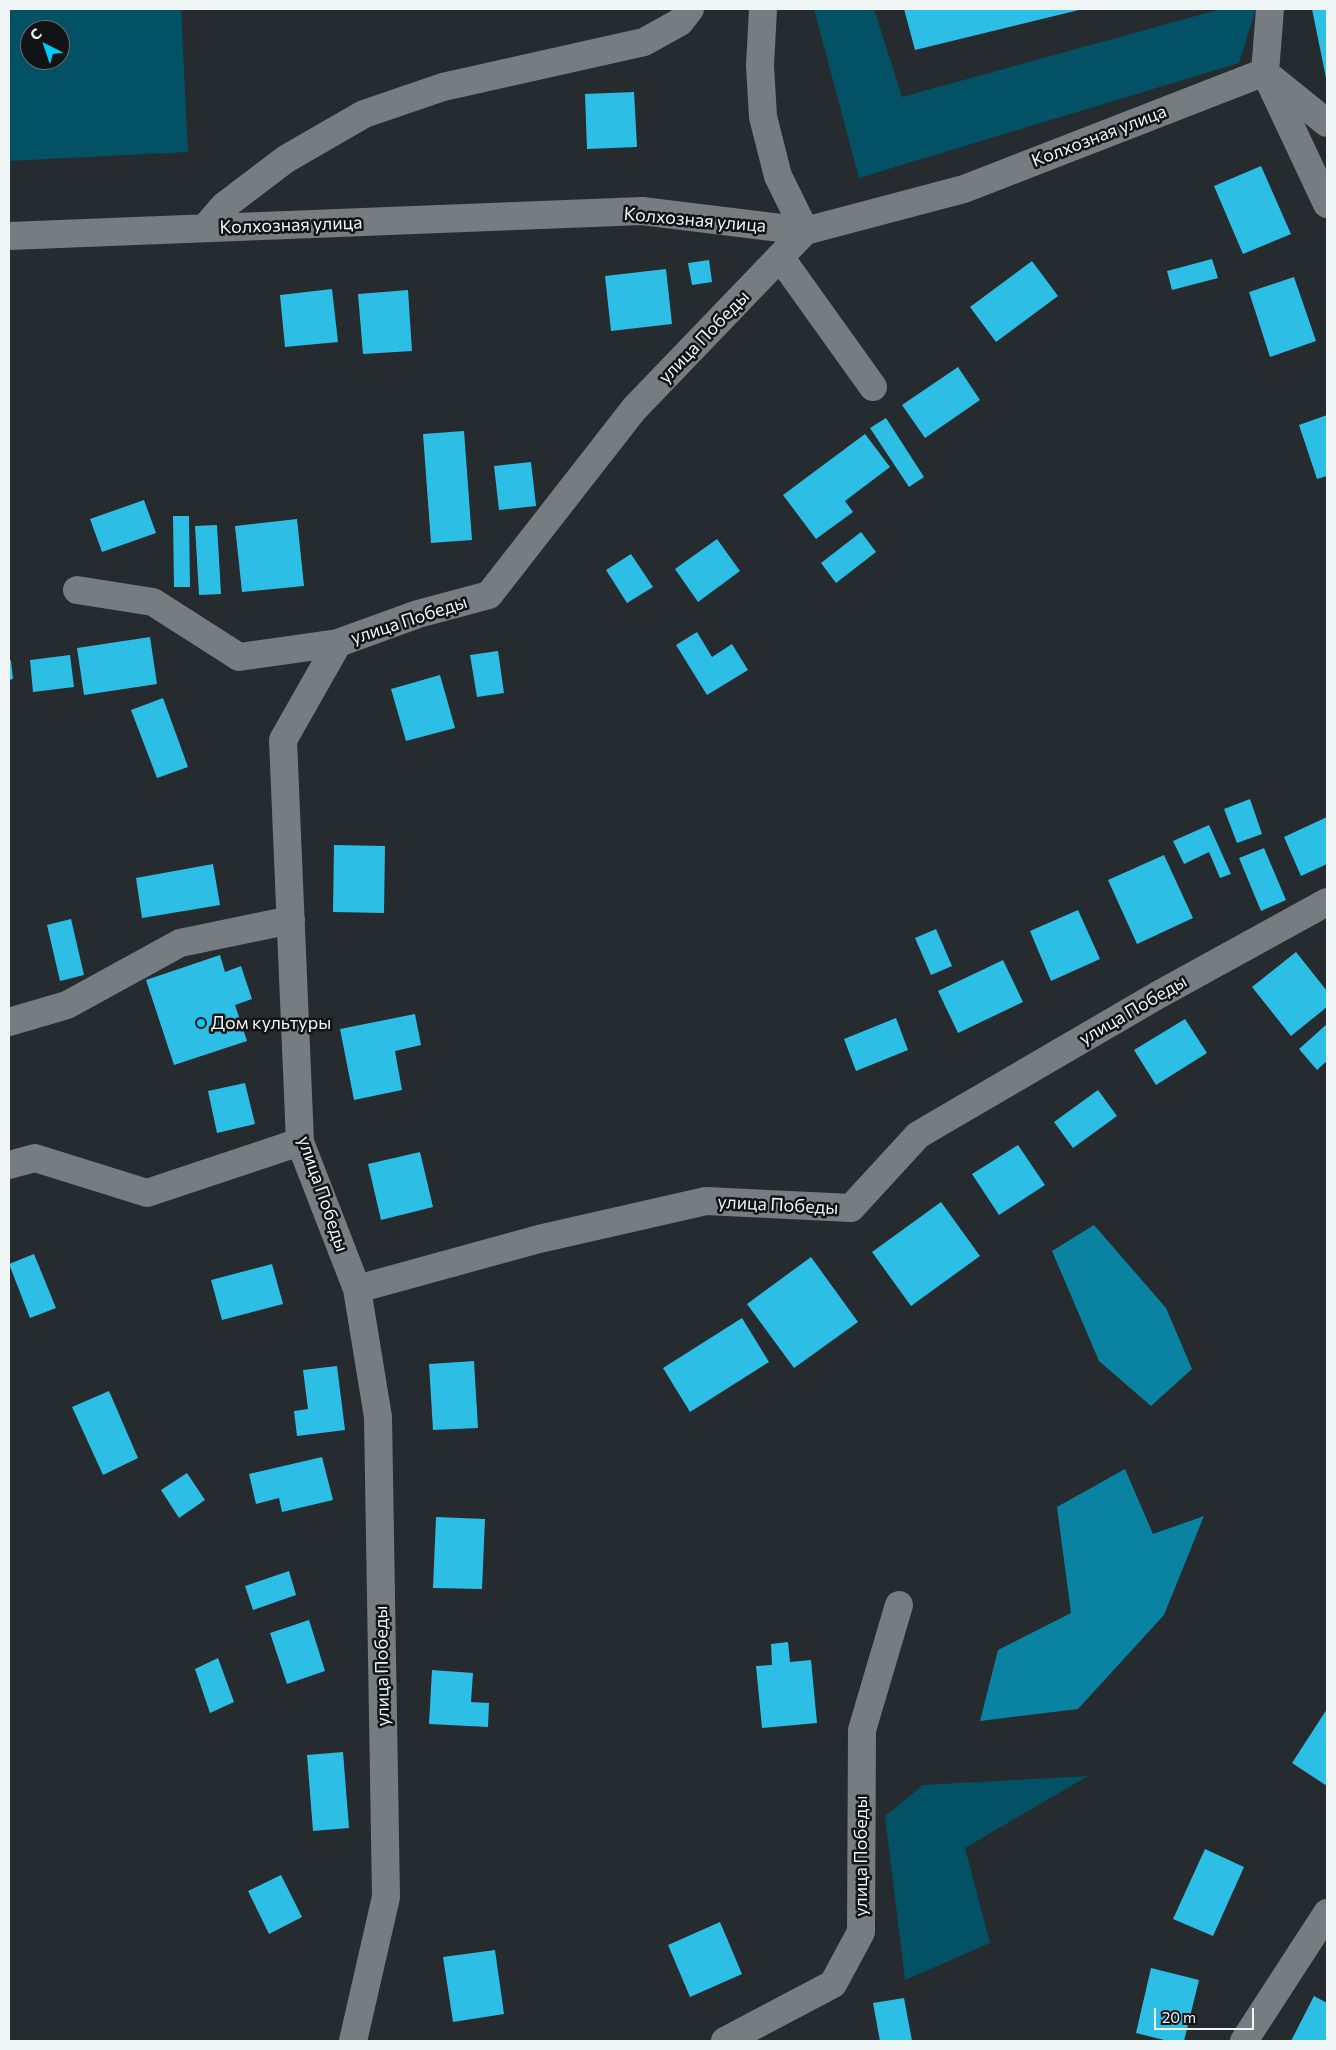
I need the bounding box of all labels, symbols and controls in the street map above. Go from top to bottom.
north arrow [20,20,70,70]
text: С [26,25,45,44]
street label: Колхозная улица [1028,100,1170,172]
street label: Колхозная улица [623,203,767,237]
street label: Колхозная улица [219,212,363,238]
street label: улица Победы [654,286,754,388]
street label: улица Победы [348,591,470,649]
street label: улица Победы [1075,970,1191,1050]
place label: Дом культуры [211,1012,331,1034]
marker: Дом культуры [195,1017,207,1029]
street label: улица Победы [293,1133,353,1255]
street label: улица Победы [717,1191,839,1219]
street label: улица Победы [370,1605,394,1727]
street label: улица Победы [850,1796,872,1916]
scale bar [1156,1998,1256,2030]
text: 20 m [1162,2008,1196,2026]

